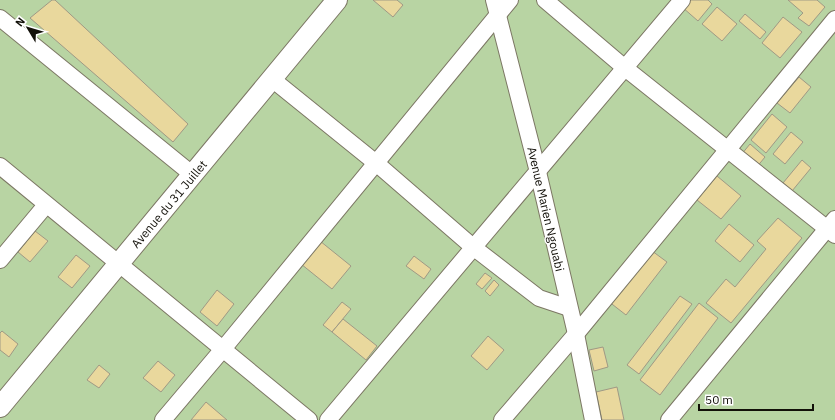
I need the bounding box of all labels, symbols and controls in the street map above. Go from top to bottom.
north arrow [8,8,48,48]
text: N [12,14,28,29]
street label: Avenue Marien Ngouabi [524,145,568,273]
street label: Avenue du 31 Juillet [128,157,210,251]
scale bar [699,386,813,412]
text: 50 m [705,392,733,407]

